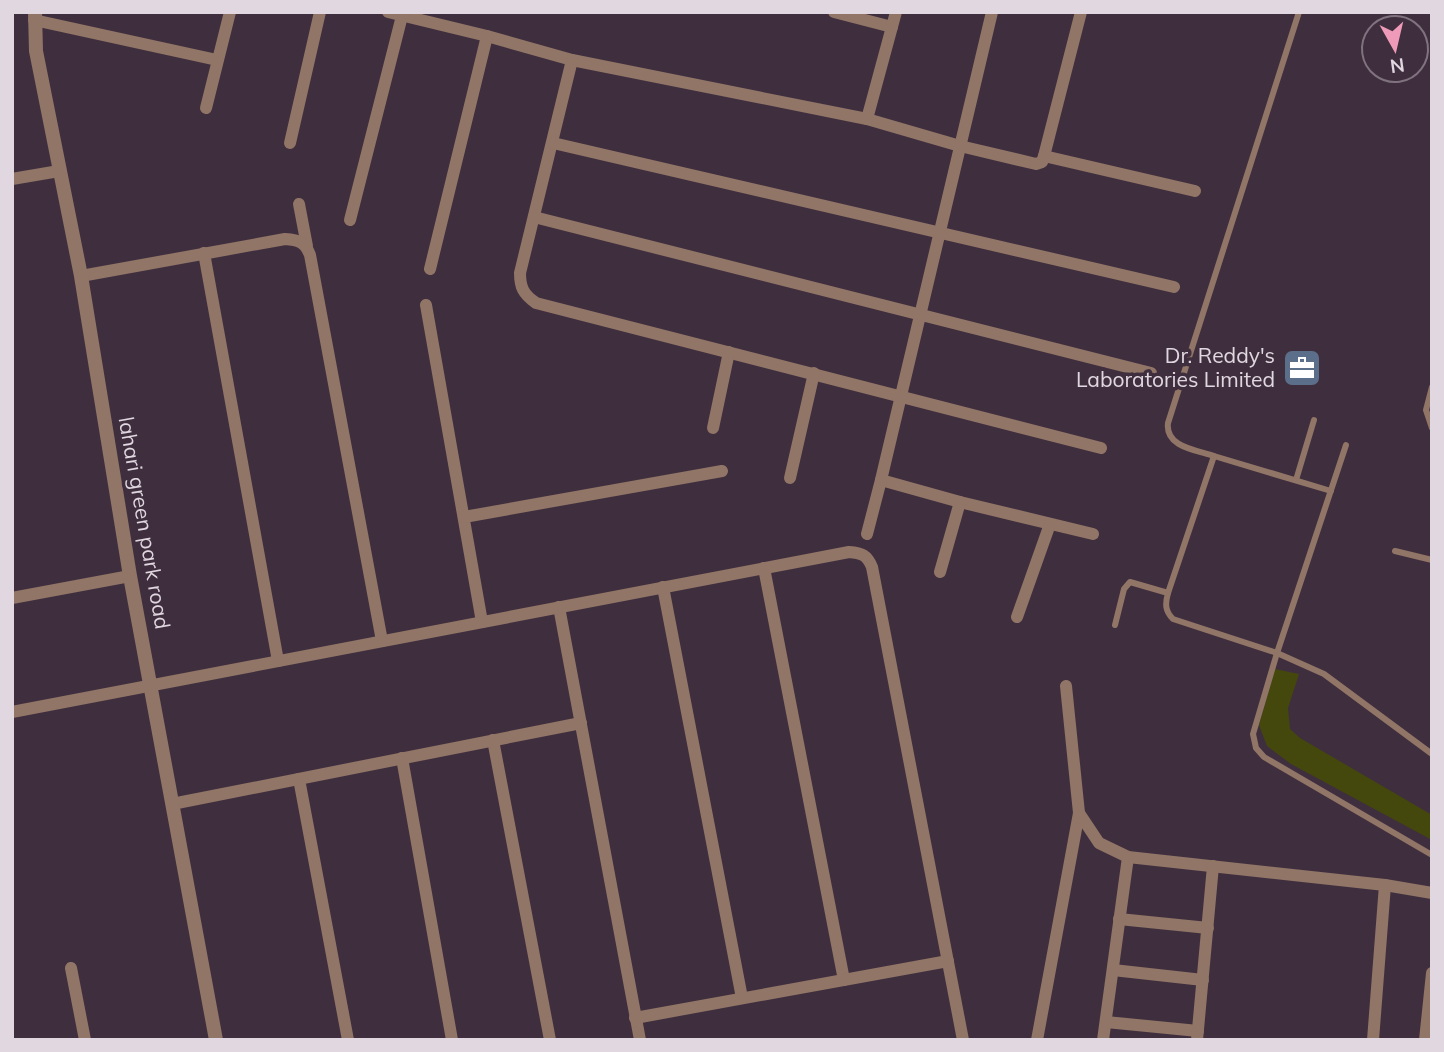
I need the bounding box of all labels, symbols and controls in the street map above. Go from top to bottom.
north arrow [1360,14,1430,84]
text: N [1389,53,1406,79]
place label: Dr. Reddy's Laboratories Limited [1076,342,1275,392]
office icon: Dr. Reddy's Laboratories Limited [1281,347,1323,389]
street label: lahari green park road [113,415,176,631]

